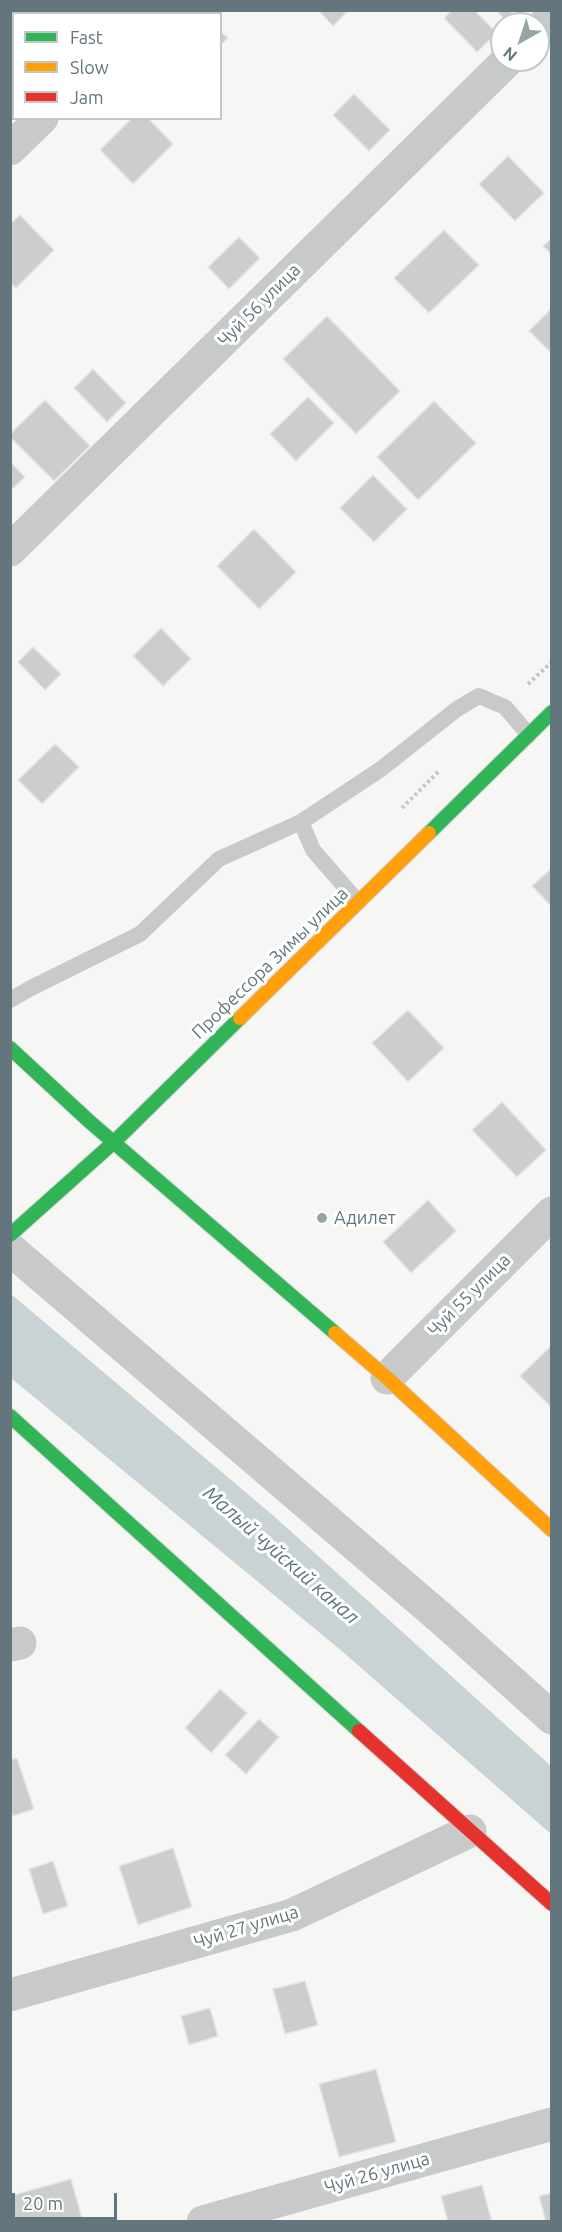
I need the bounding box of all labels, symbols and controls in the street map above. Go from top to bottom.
legend [12,12,222,120]
north arrow [490,12,550,72]
text: Fast [70,27,103,47]
text: N [500,44,520,65]
text: Slow [70,57,109,77]
text: Jam [70,87,104,107]
street label: Чуй 56 улица [213,259,305,351]
street label: Профессора Зимы улица [187,883,353,1043]
place label: Адилет [334,1207,396,1229]
marker: Адилет [315,1211,329,1225]
street label: Чуй 55 улица [423,1249,515,1341]
water label: Малый чуйский канал [198,1481,364,1629]
street label: Чуй 27 улица [191,1901,301,1953]
street label: Чуй 26 улица [322,2148,432,2198]
scale bar [15,2181,120,2219]
text: 20 m [23,2193,63,2213]

